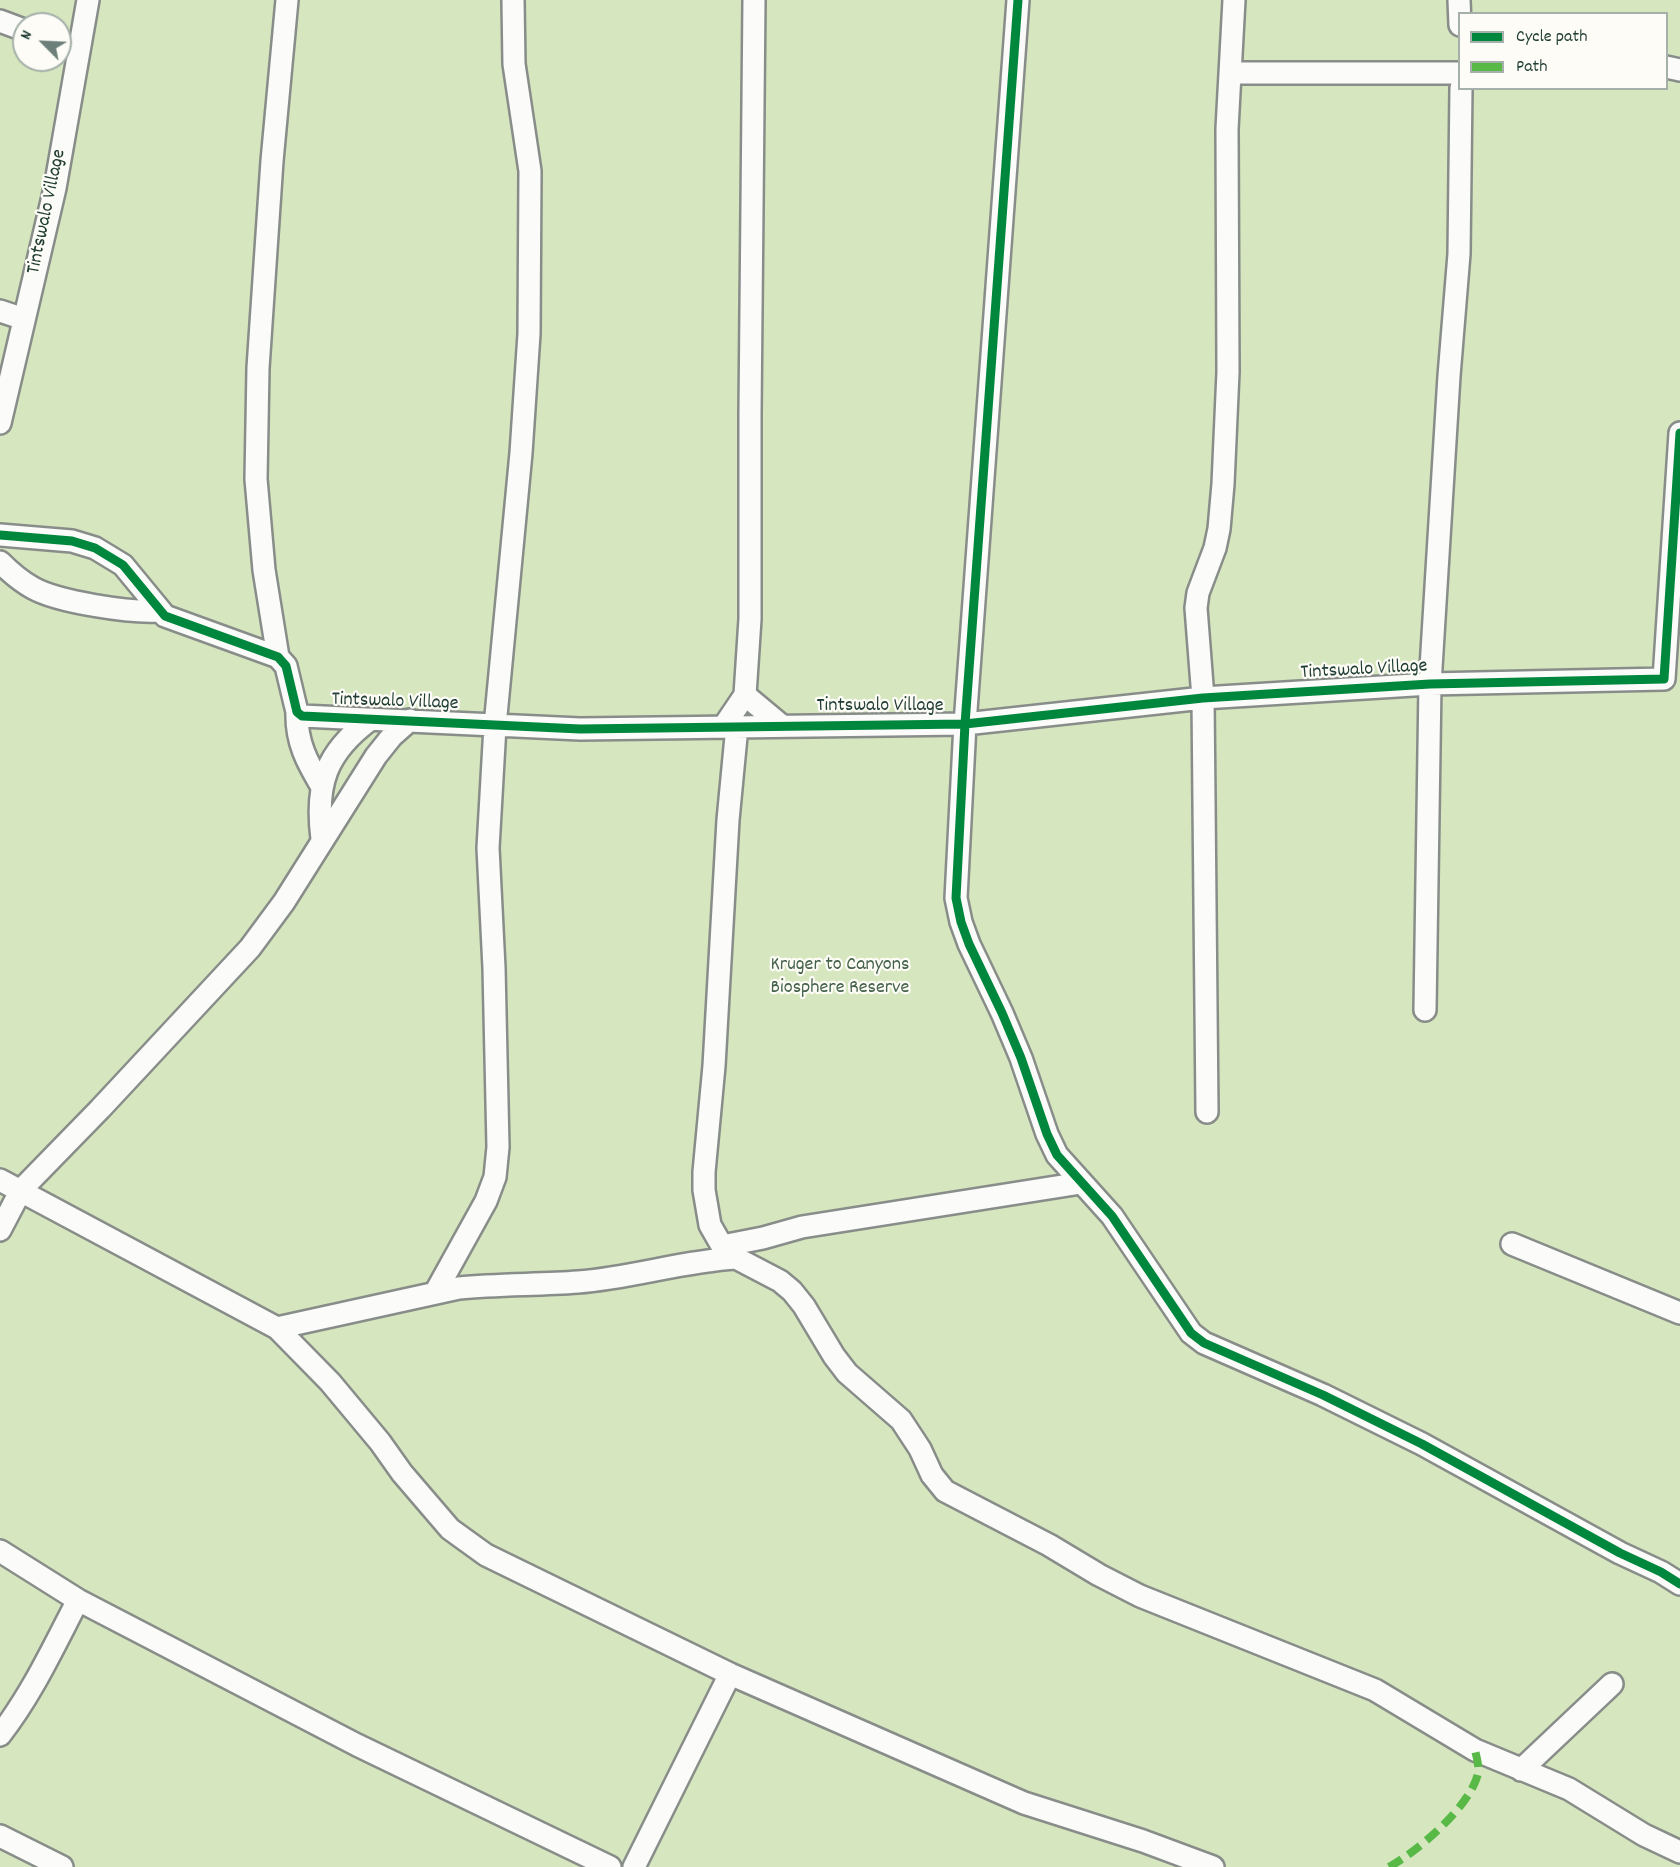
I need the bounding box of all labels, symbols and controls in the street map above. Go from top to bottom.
north arrow [12,12,72,72]
legend [1458,12,1668,90]
text: Cycle path [1516,25,1587,50]
text: N [15,27,39,44]
text: Path [1516,55,1548,80]
street label: Tintswalo Village [23,147,73,277]
street label: Tintswalo Village [1300,656,1428,686]
street label: Tintswalo Village [331,689,459,717]
street label: Tintswalo Village [817,695,943,719]
park label: Kruger to Canyons Biosphere Reserve [771,954,909,1001]

